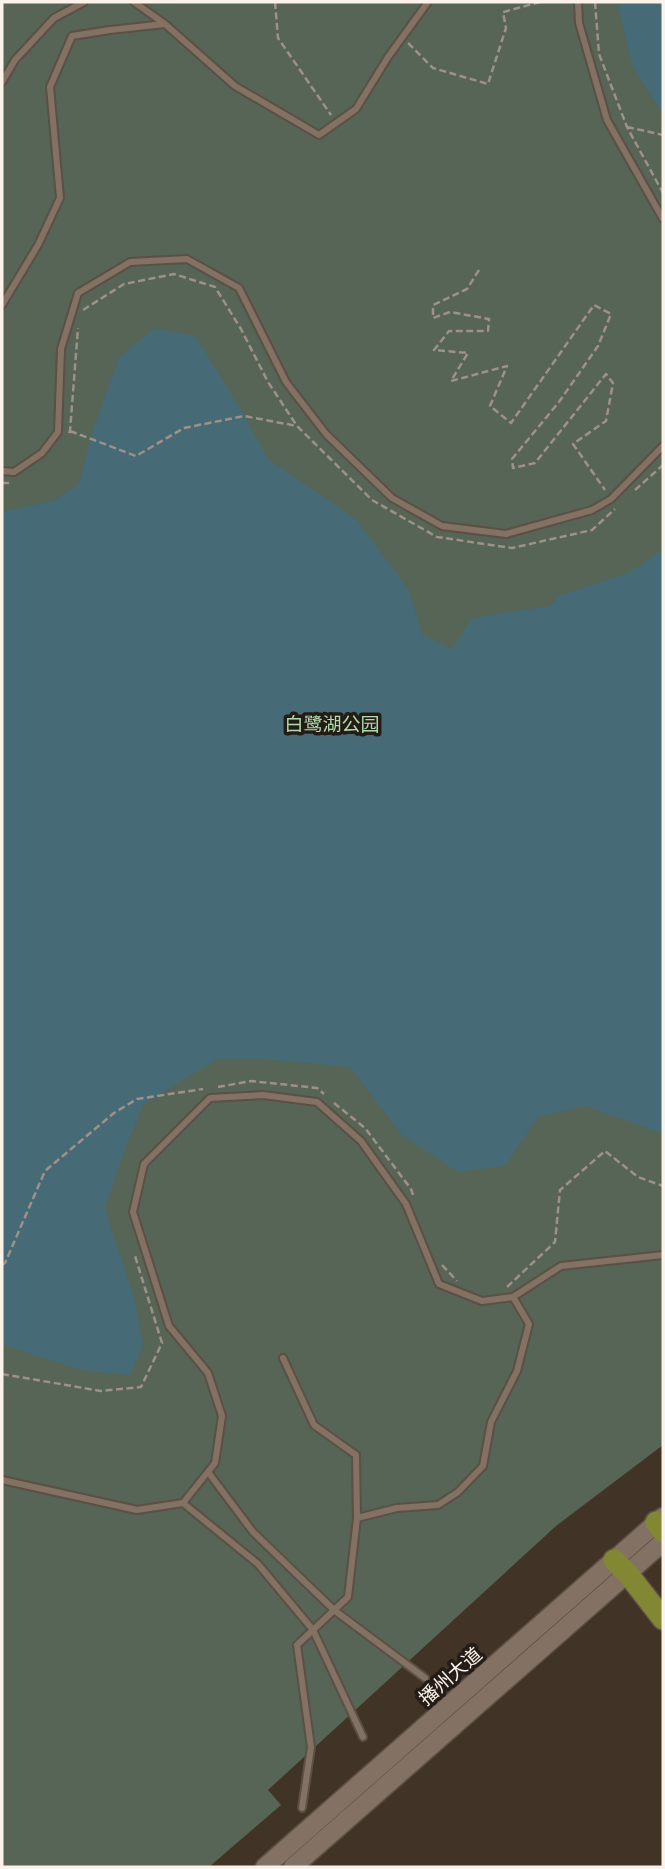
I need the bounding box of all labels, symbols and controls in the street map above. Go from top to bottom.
park label: 白鹭湖公园 [284,711,380,738]
street label: 播州大道 [413,1641,488,1712]

